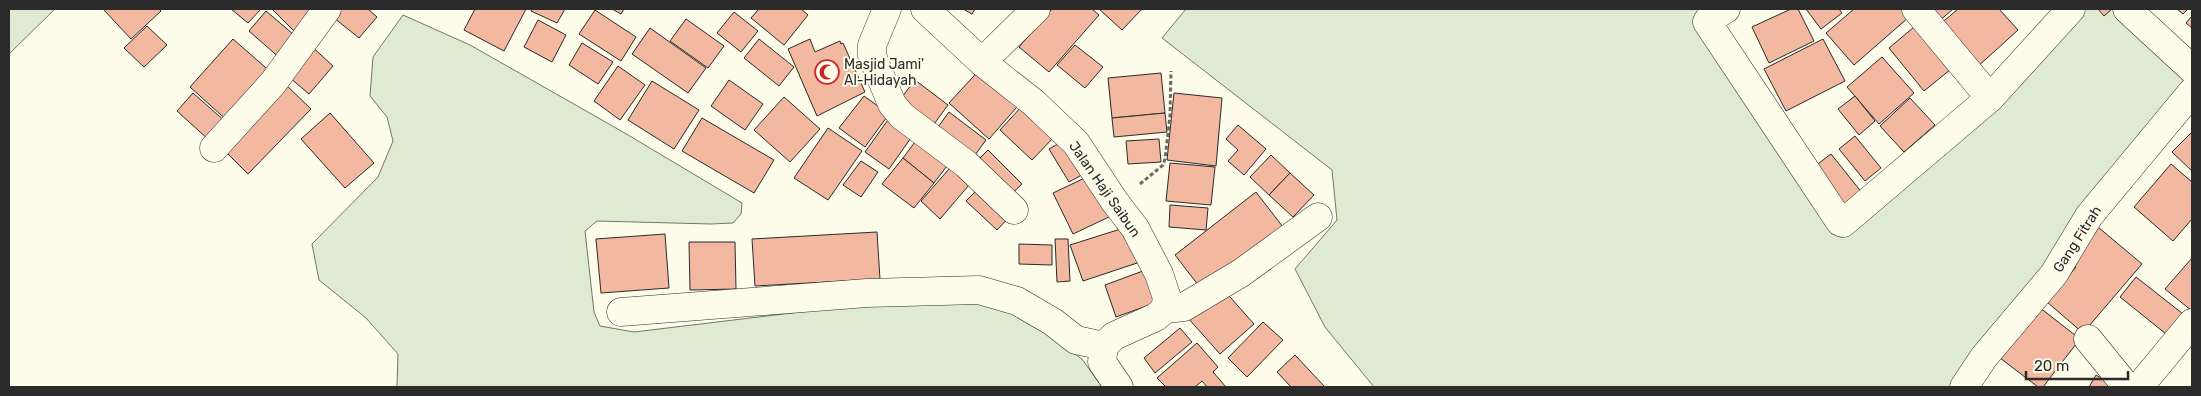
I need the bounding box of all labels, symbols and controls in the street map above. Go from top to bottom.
place label: Masjid Jami' Al-Hidayah [844,56,924,89]
mosque icon: Masjid Jami' Al-Hidayah [814,59,840,85]
street label: Jalan Haji Saibun [1065,138,1144,240]
street label: Gang Fitrah [2050,203,2105,276]
scale bar [2026,348,2128,380]
text: 20 m [2034,357,2069,375]

